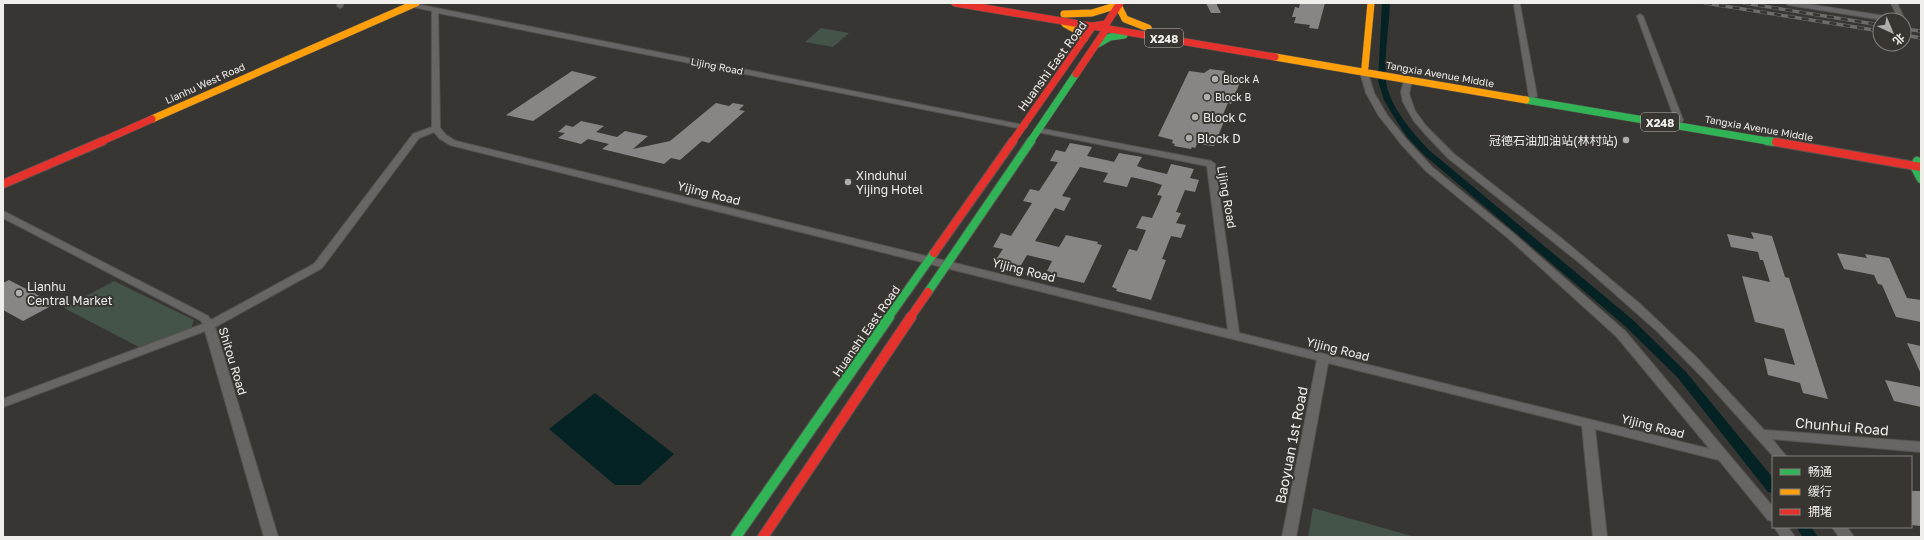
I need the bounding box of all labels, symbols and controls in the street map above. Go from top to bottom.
north arrow [1872,12,1912,52]
street label: Huanshi East Road [1014,18,1090,114]
road number: X248 [1145,29,1183,47]
text: 北 [1891,31,1908,48]
street label: Lijing Road [690,55,744,77]
street label: Tangxia Avenue Middle [1385,59,1495,89]
street label: Lianhu West Road [163,60,247,106]
place label: Block A [1223,73,1259,85]
marker: Block A [1210,74,1220,84]
place label: Block B [1215,91,1251,103]
marker: Block B [1202,92,1212,102]
place label: Block C [1203,110,1246,125]
marker: Block C [1190,112,1200,122]
road number: X248 [1641,113,1679,131]
street label: Tangxia Avenue Middle [1704,113,1814,143]
place label: Block D [1197,131,1241,146]
marker: Block D [1184,133,1194,143]
place label: 冠德石油加油站(林村站) [1489,133,1618,148]
marker: 冠德石油加油站(林村站) [1621,135,1631,145]
street label: Lijing Road [1214,164,1240,230]
place label: Xinduhui Yijing Hotel [856,168,923,197]
marker: Xinduhui Yijing Hotel [843,177,853,187]
street label: Yijing Road [676,178,742,208]
street label: Yijing Road [991,255,1057,285]
place label: Lianhu Central Market [27,279,113,308]
street label: Huanshi East Road [829,282,903,380]
marker: Lianhu Central Market [14,288,24,298]
street label: Shitou Road [216,325,250,397]
street label: Yijing Road [1305,334,1371,364]
street label: Baoyuan 1st Road [1271,385,1311,505]
street label: Yijing Road [1620,411,1686,441]
street label: Chunhui Road [1795,413,1889,439]
legend [1772,456,1912,528]
text: 畅通 [1808,464,1832,479]
text: 缓行 [1808,484,1832,499]
text: 拥堵 [1808,504,1832,519]

